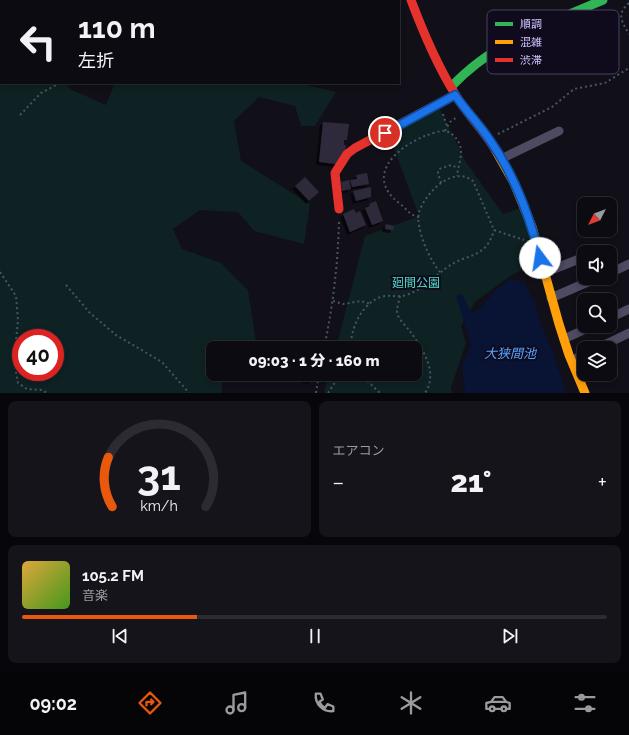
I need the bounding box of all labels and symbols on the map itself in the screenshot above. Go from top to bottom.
legend [487,10,619,74]
text: 順調 [520,18,542,31]
text: 混雑 [520,36,542,49]
text: 渋滞 [520,54,542,67]
pin [368,116,402,150]
north arrow [577,197,617,237]
position arrow [519,237,561,279]
park label: 廻間公園 [392,276,440,290]
speed limit sign: 40 [12,329,64,381]
water label: 大狭間池 [484,346,538,361]

